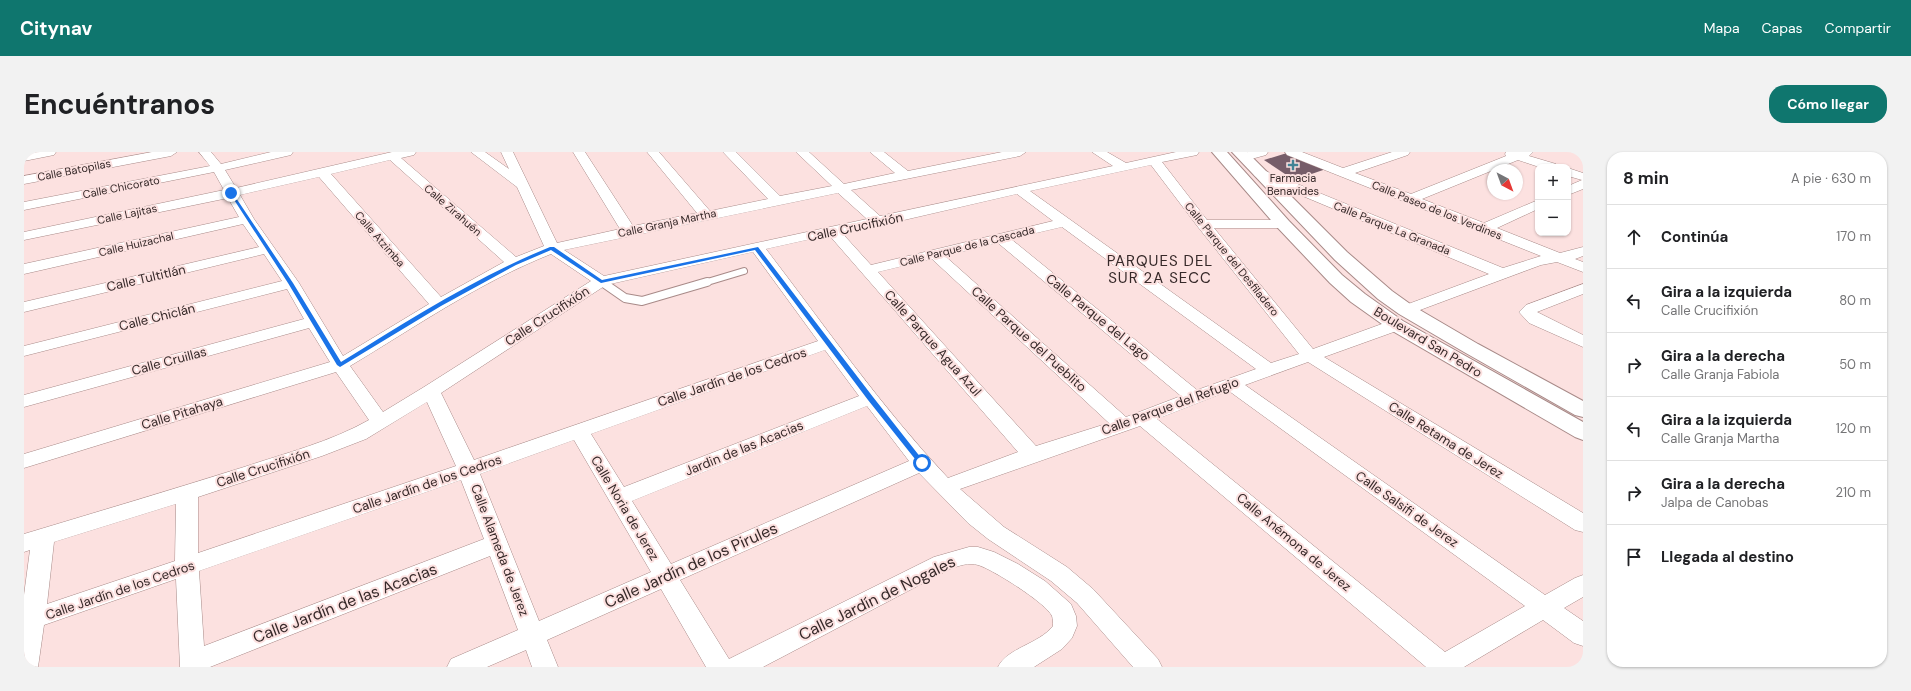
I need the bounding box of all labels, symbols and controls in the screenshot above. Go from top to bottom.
text: Citynav [20,16,92,41]
text: Mapa [1704,19,1740,37]
text: Capas [1762,19,1803,37]
text: Compartir [1825,19,1891,37]
button: Cómo llegar [1769,85,1887,123]
text: Encuéntranos [24,86,215,123]
street label: Calle Batopilas [36,156,112,184]
marker: Farmacia Benavides [1288,160,1298,170]
north arrow [1487,164,1523,200]
map controls [1535,164,1571,236]
button: + [1535,164,1571,200]
text: 8 min [1623,167,1669,189]
text: A pie · 630 m [1791,170,1871,187]
place label: Farmacia Benavides [1267,171,1319,198]
street label: Calle Chicorato [81,173,161,201]
street label: Calle Paseo de los Verdines [1370,177,1504,243]
street label: Calle Zirahuén [421,181,485,239]
route end [222,184,240,202]
street label: Calle Parque La Granada [1332,198,1452,258]
street label: Calle Parque del Desfiladero [1182,199,1282,319]
button: − [1535,200,1571,236]
street label: Calle Lajitas [96,201,158,227]
street label: Calle Granja Martha [617,206,717,240]
street label: Calle Atzimba [352,208,408,270]
street label: Calle Crucifixión [806,209,904,245]
street label: Calle Parque de la Cascada [898,222,1036,270]
icon: ahead [1623,226,1645,248]
text: Continúa [1661,227,1728,247]
text: 170 m [1836,228,1871,245]
street label: Calle Huizachal [97,229,175,259]
district label: PARQUES DEL SUR 2A SECC [1107,251,1213,288]
street label: Calle Tultitlán [105,261,187,295]
street label: Calle Parque del Lago [1043,270,1154,364]
street label: Calle Crucifixión [502,282,592,350]
text: Gira a la izquierda [1661,282,1792,302]
street label: Calle Parque del Pueblito [968,283,1090,395]
street label: Calle Parque Agua Azul [881,286,985,400]
icon: left [1623,290,1645,312]
text: 80 m [1839,292,1871,309]
street label: Calle Chiclán [117,299,197,335]
text: Calle Crucifixión [1661,302,1758,319]
street label: Boulevard San Pedro [1371,303,1485,381]
street label: Calle Cruillas [130,343,208,379]
street label: Calle Jardín de los Cedros [655,344,809,410]
text: Gira a la derecha [1661,346,1785,366]
icon: right [1623,354,1645,376]
text: 50 m [1839,356,1871,373]
text: Calle Granja Fabiola [1661,366,1779,383]
street label: Calle Parque del Refugio [1099,373,1241,439]
street label: Calle Pitahaya [139,393,225,433]
street label: Calle Retama de Jerez [1385,398,1507,482]
text: Gira a la izquierda [1661,410,1792,430]
street label: Jardin de las Acacias [682,416,806,480]
icon: left [1623,418,1645,440]
text: 120 m [1836,420,1871,437]
text: Calle Granja Martha [1661,430,1779,447]
street label: Calle Crucifixión [214,445,312,491]
street label: Calle Jardín de los Cedros [350,451,504,517]
street label: Calle Noria de Jerez [587,453,663,563]
route start [913,454,931,472]
street label: Calle Salsifi de Jerez [1352,467,1462,551]
text: Gira a la derecha [1661,474,1785,494]
street label: Calle Alameda de Jerez [467,482,533,618]
icon: right [1623,482,1645,504]
text: 210 m [1836,484,1871,501]
street label: Calle Anémona de Jerez [1233,489,1355,595]
text: Jalpa de Canobas [1661,494,1768,511]
street label: Calle Jardín de los Pirules [601,517,781,613]
icon: arrive [1623,546,1645,568]
text: Llegada al destino [1661,547,1794,567]
street label: Calle Jardín de Nogales [795,551,959,645]
street label: Calle Jardín de los Cedros [43,557,197,623]
street label: Calle Jardín de las Acacias [250,558,440,648]

